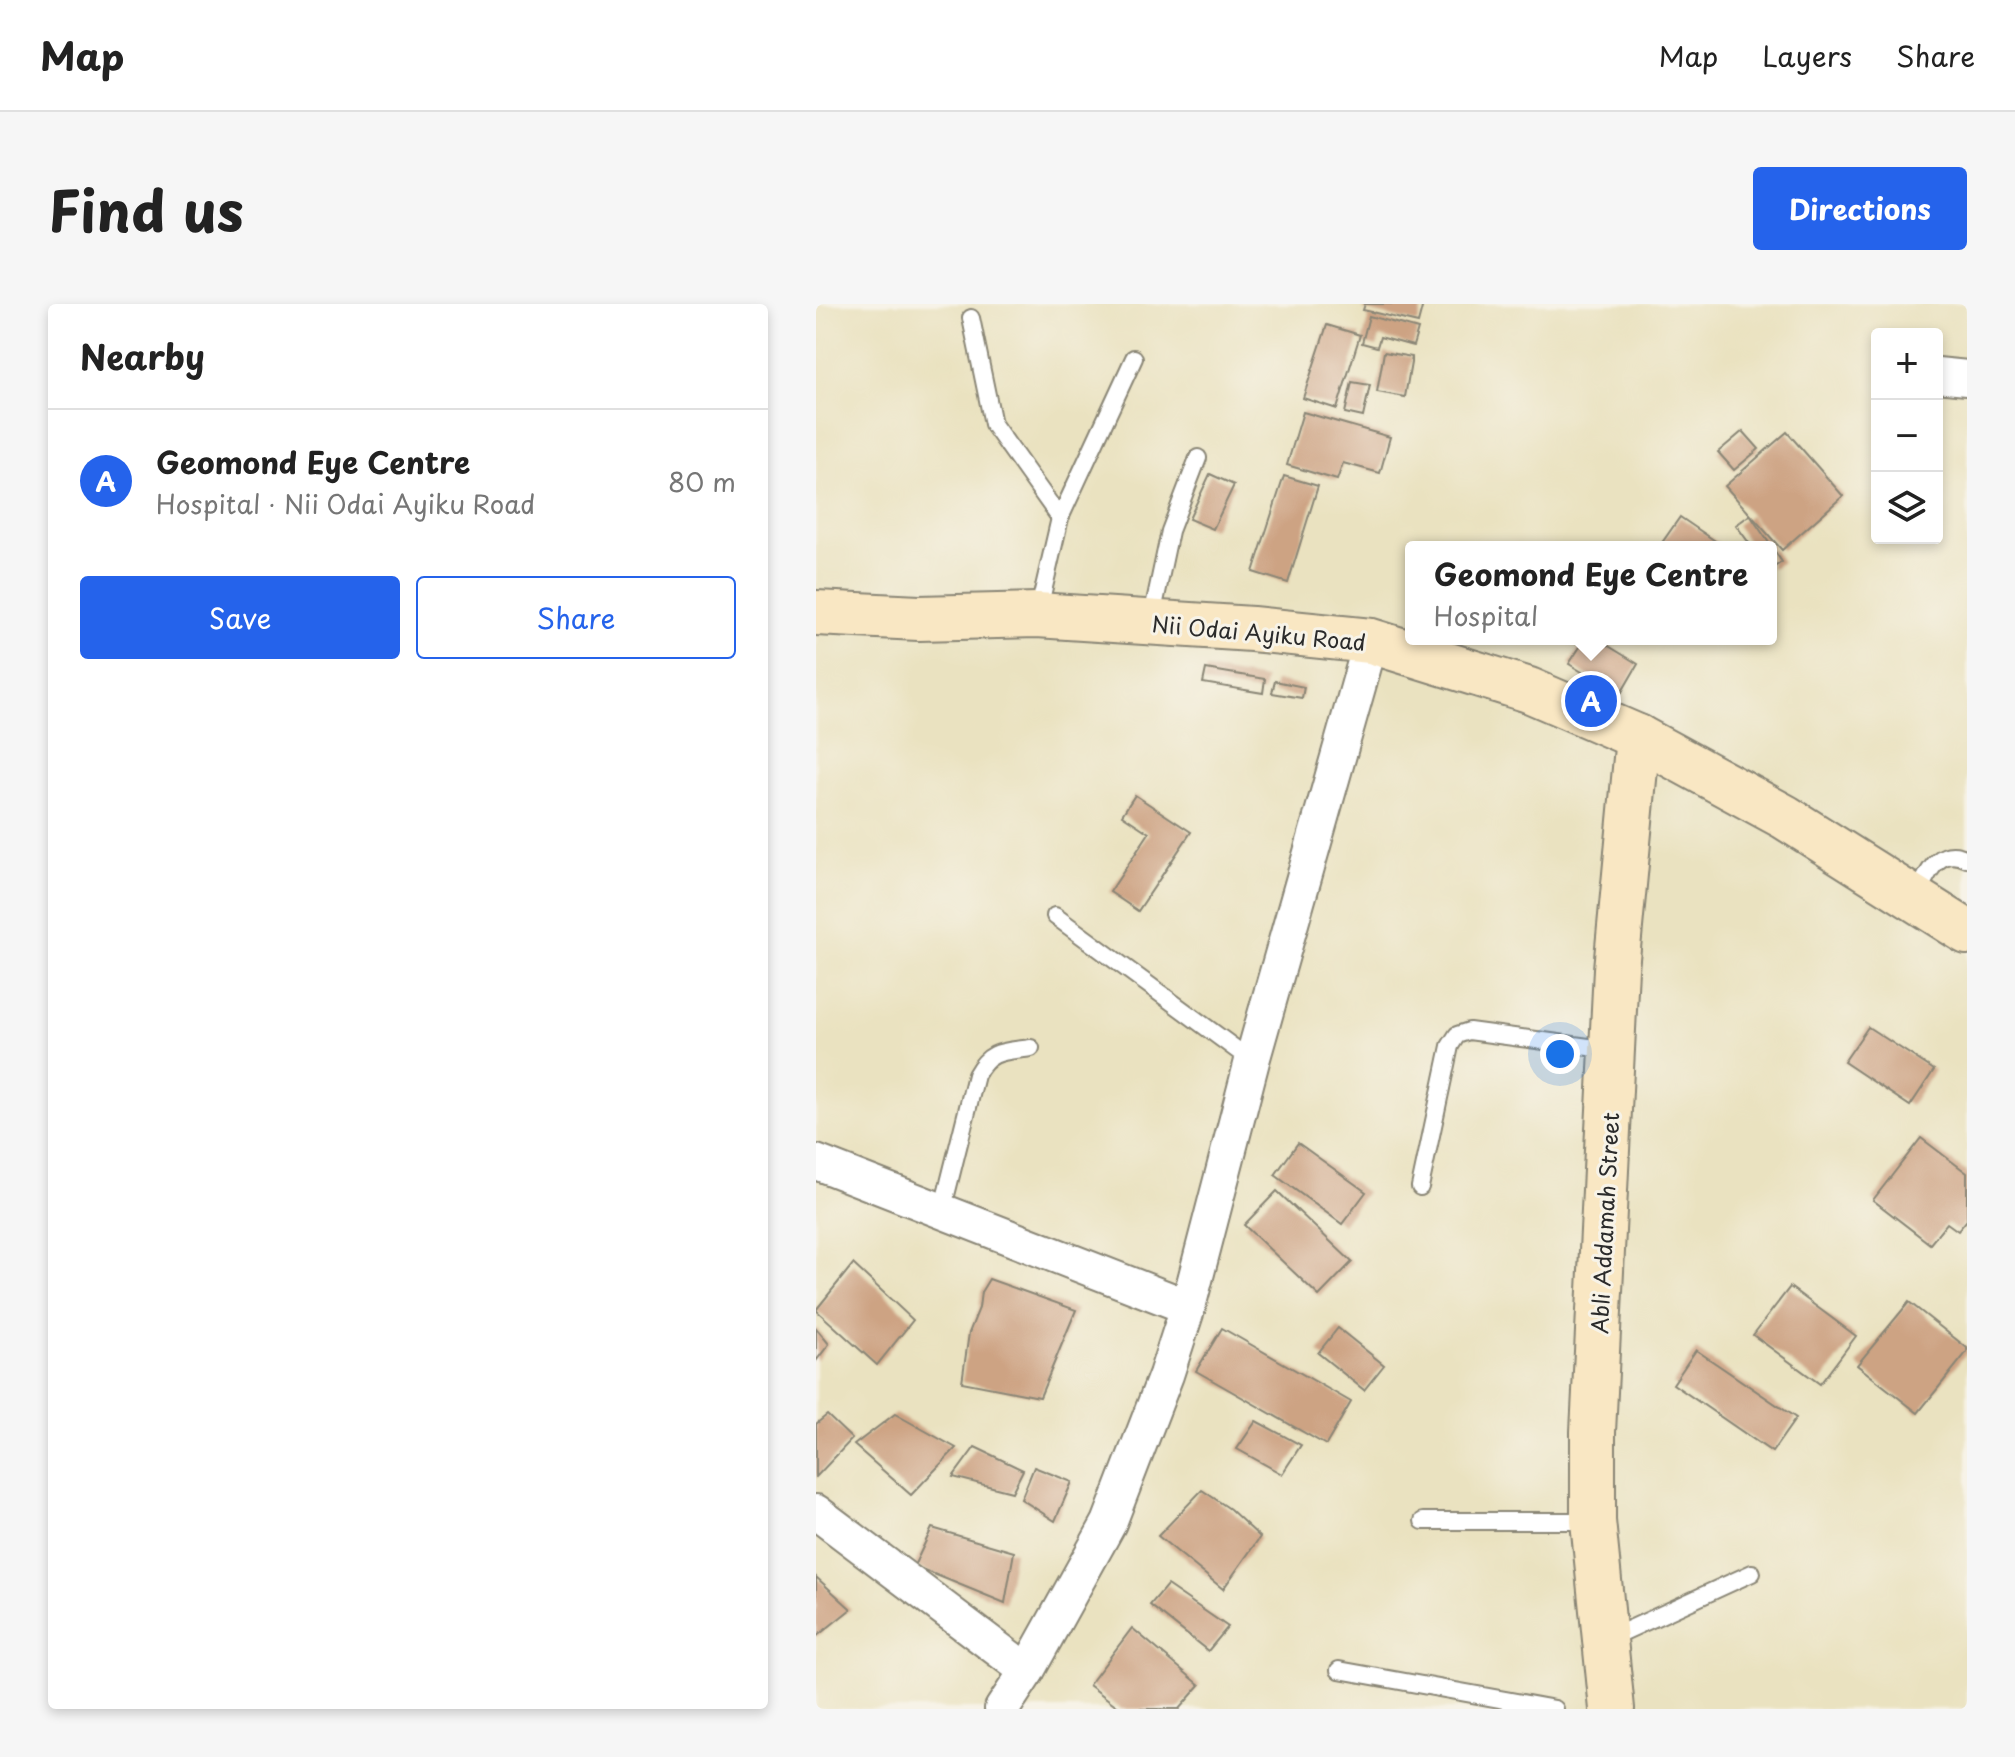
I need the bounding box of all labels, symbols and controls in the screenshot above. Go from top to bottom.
text: Map [40,27,124,84]
text: Map [1658,34,1718,77]
text: Layers [1762,34,1852,77]
text: Share [1896,34,1975,77]
text: Find us [48,166,244,251]
button: Directions [1753,167,1967,250]
map controls [1871,328,1943,544]
button: + [1871,328,1943,400]
text: Nearby [80,330,205,382]
button: − [1871,400,1943,472]
text: Geomond Eye Centre [156,439,470,484]
text: A [96,462,116,501]
text: 80 m [668,462,736,501]
button: layers [1871,472,1943,544]
text: Hospital · Nii Odai Ayiku Road [156,484,535,523]
popup [1405,541,1777,645]
text: Geomond Eye Centre [1434,551,1748,596]
button: Save [80,576,400,659]
button: Share [416,576,736,659]
text: Hospital [1434,596,1538,635]
street label: Nii Odai Ayiku Road [1151,606,1367,658]
pin: A [1565,671,1617,731]
your location [1540,1034,1580,1074]
street label: Abli Addamah Street [1582,1111,1626,1335]

